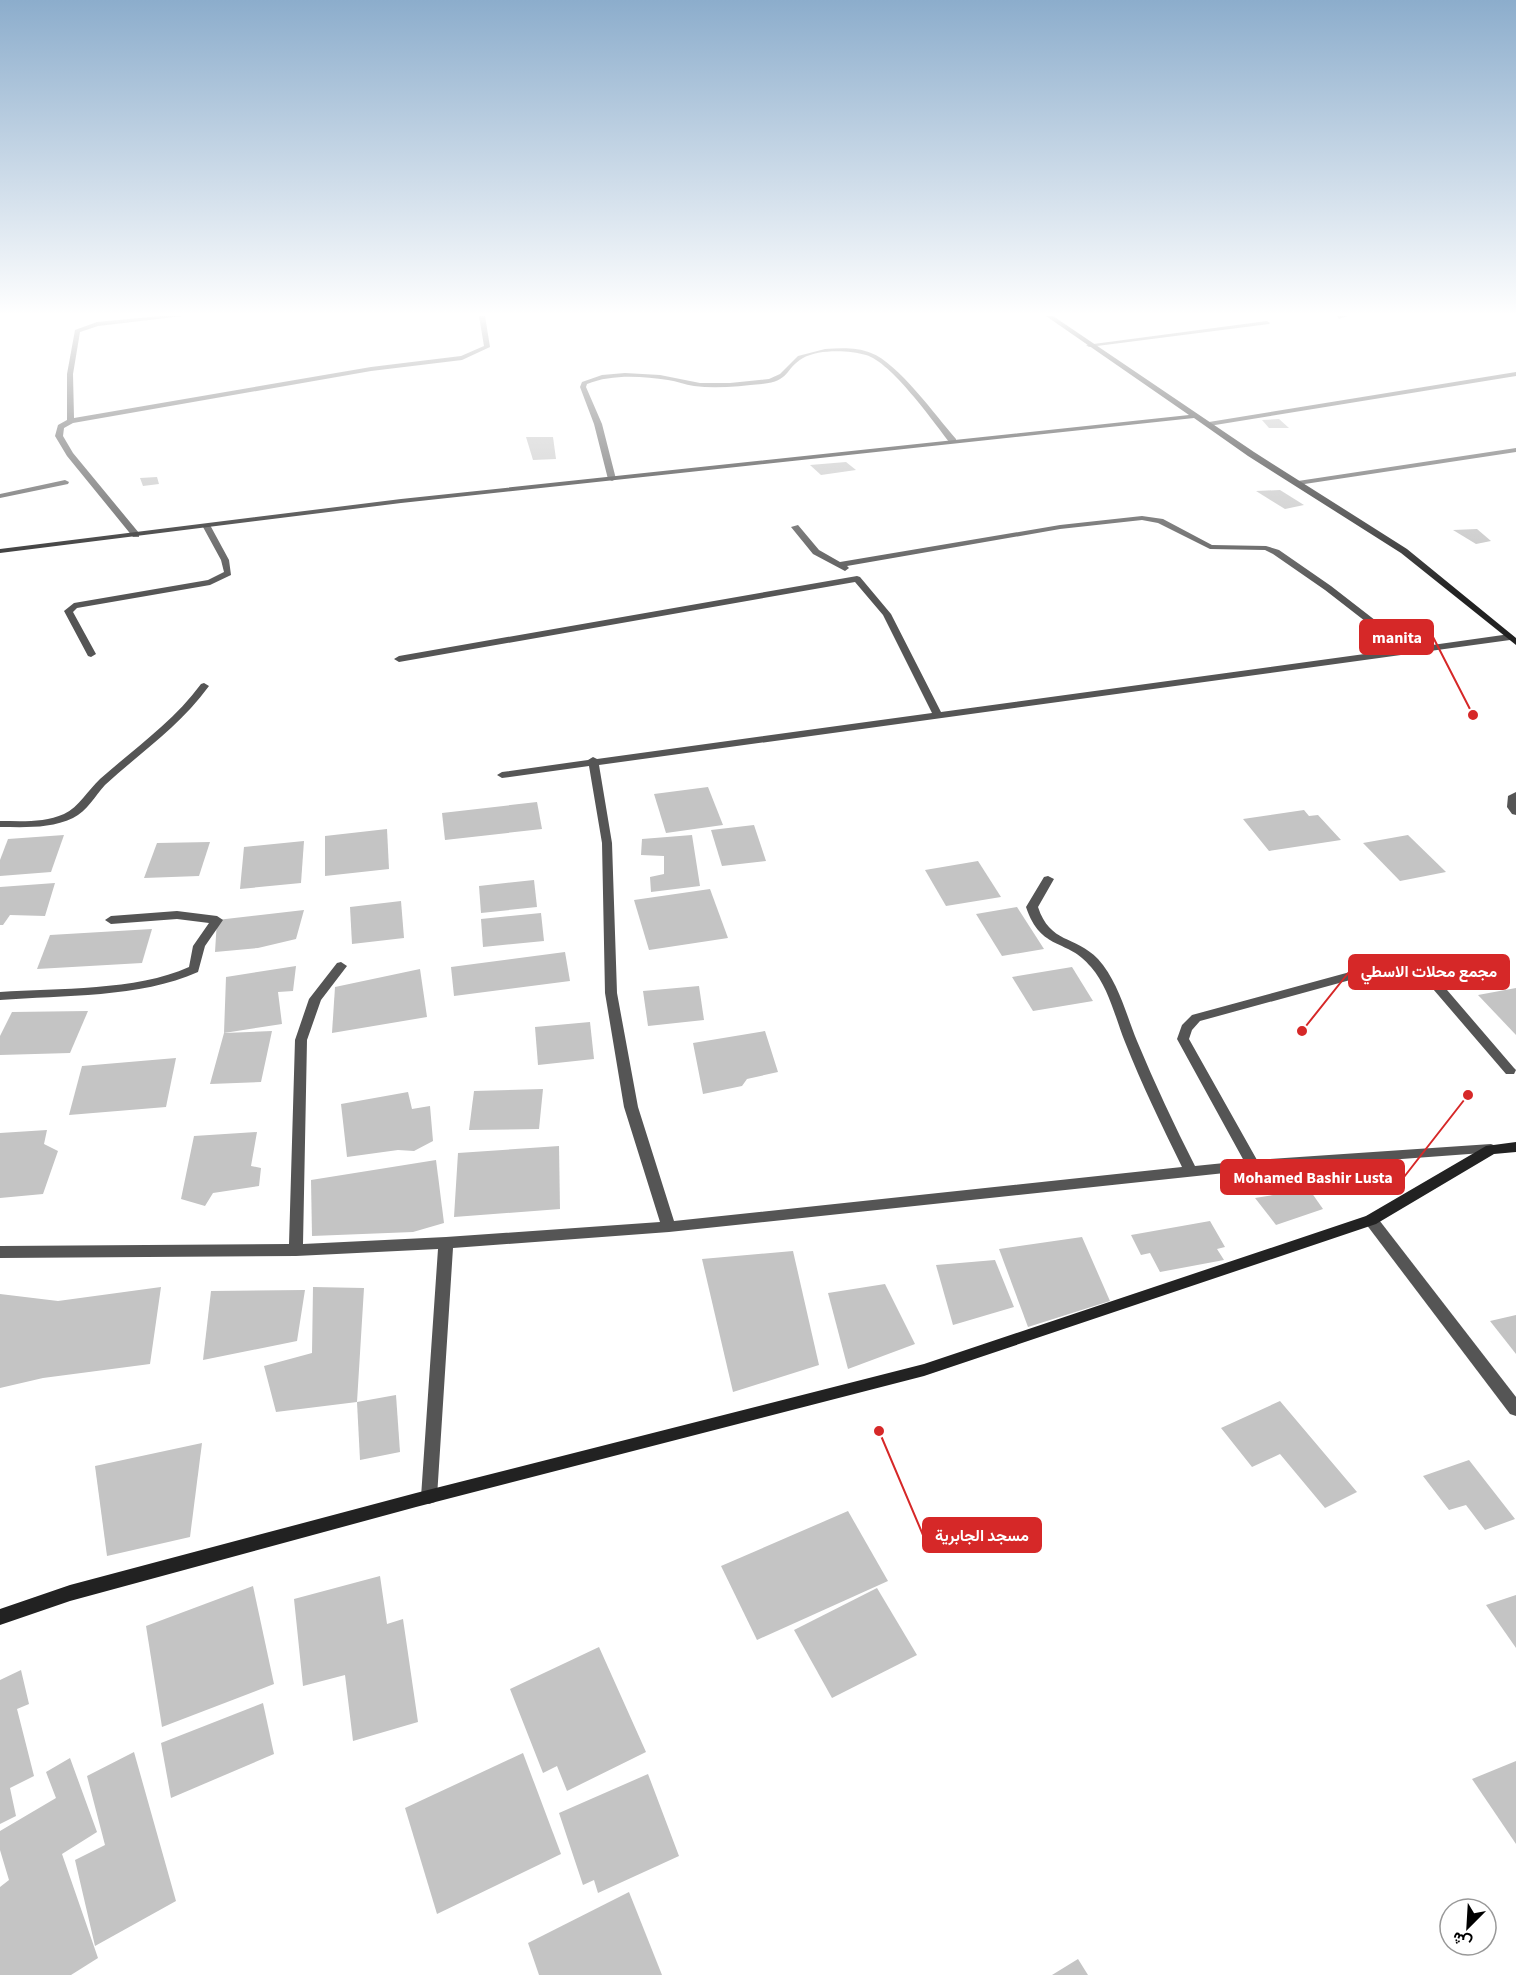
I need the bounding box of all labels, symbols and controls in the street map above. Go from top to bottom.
callout: manita [1360,620,1433,654]
text: manita [1372,627,1422,649]
callout: مجمع محلات الاسطي [1349,955,1509,989]
text: مجمع محلات الاسطي [1361,961,1497,985]
callout: Mohamed Bashir Lusta [1221,1160,1404,1194]
text: Mohamed Bashir Lusta [1233,1167,1393,1189]
callout: مسجد الجابرية [923,1518,1041,1552]
text: مسجد الجابرية [935,1525,1029,1547]
north arrow [1438,1897,1498,1957]
text: ش [1449,1926,1476,1954]

